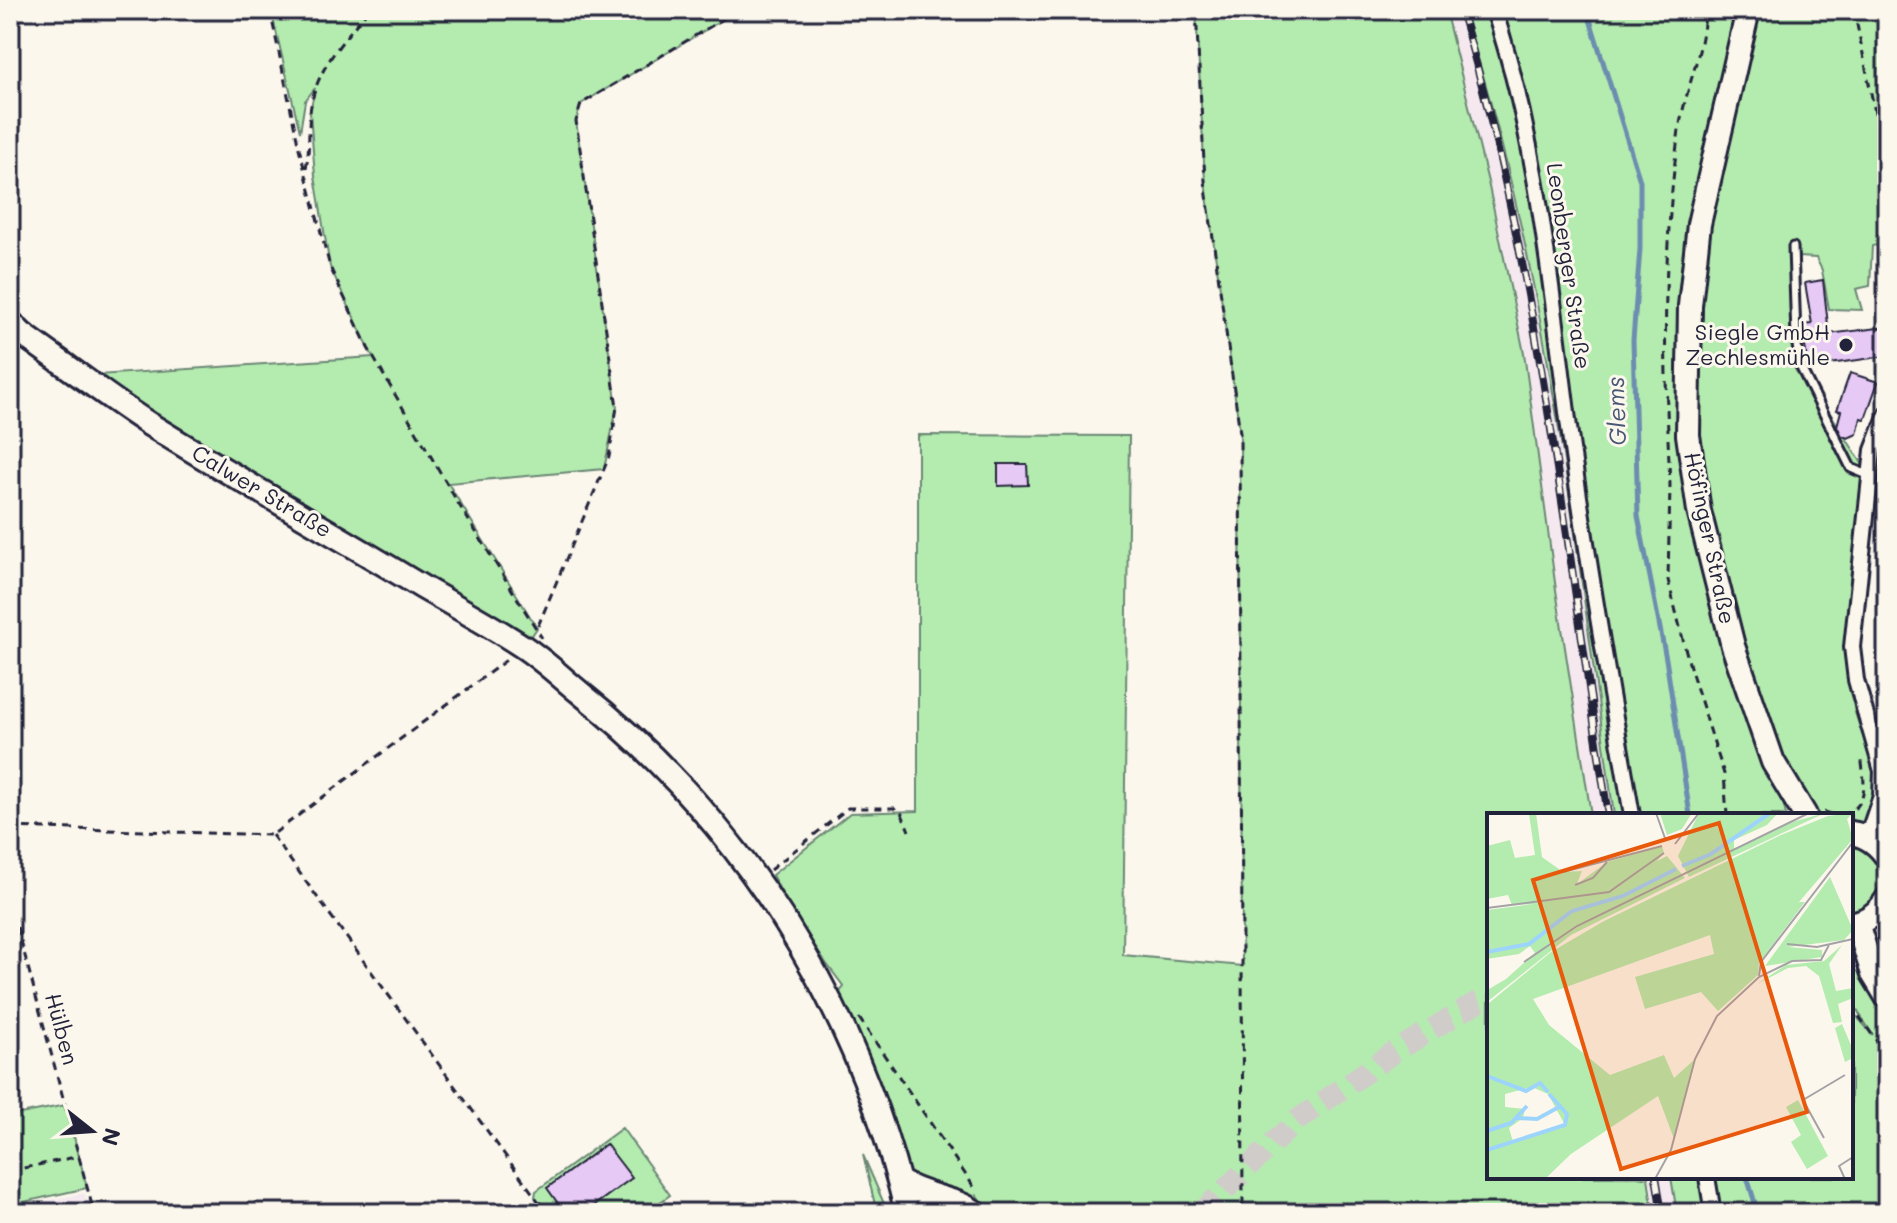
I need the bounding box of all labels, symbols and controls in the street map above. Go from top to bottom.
street label: Leonberger Straße [1541,161,1598,371]
place label: Siegle GmbH Zechlesmühle [1685,317,1830,371]
marker: Siegle GmbH Zechlesmühle [1837,336,1855,354]
water label: Glems [1599,376,1632,446]
street label: Calwer Straße [187,437,337,544]
street label: Höfinger Straße [1678,449,1743,627]
inset map [1487,813,1853,1179]
street label: Hülben [39,990,86,1068]
north arrow [52,1091,132,1171]
text: N [95,1125,128,1149]

